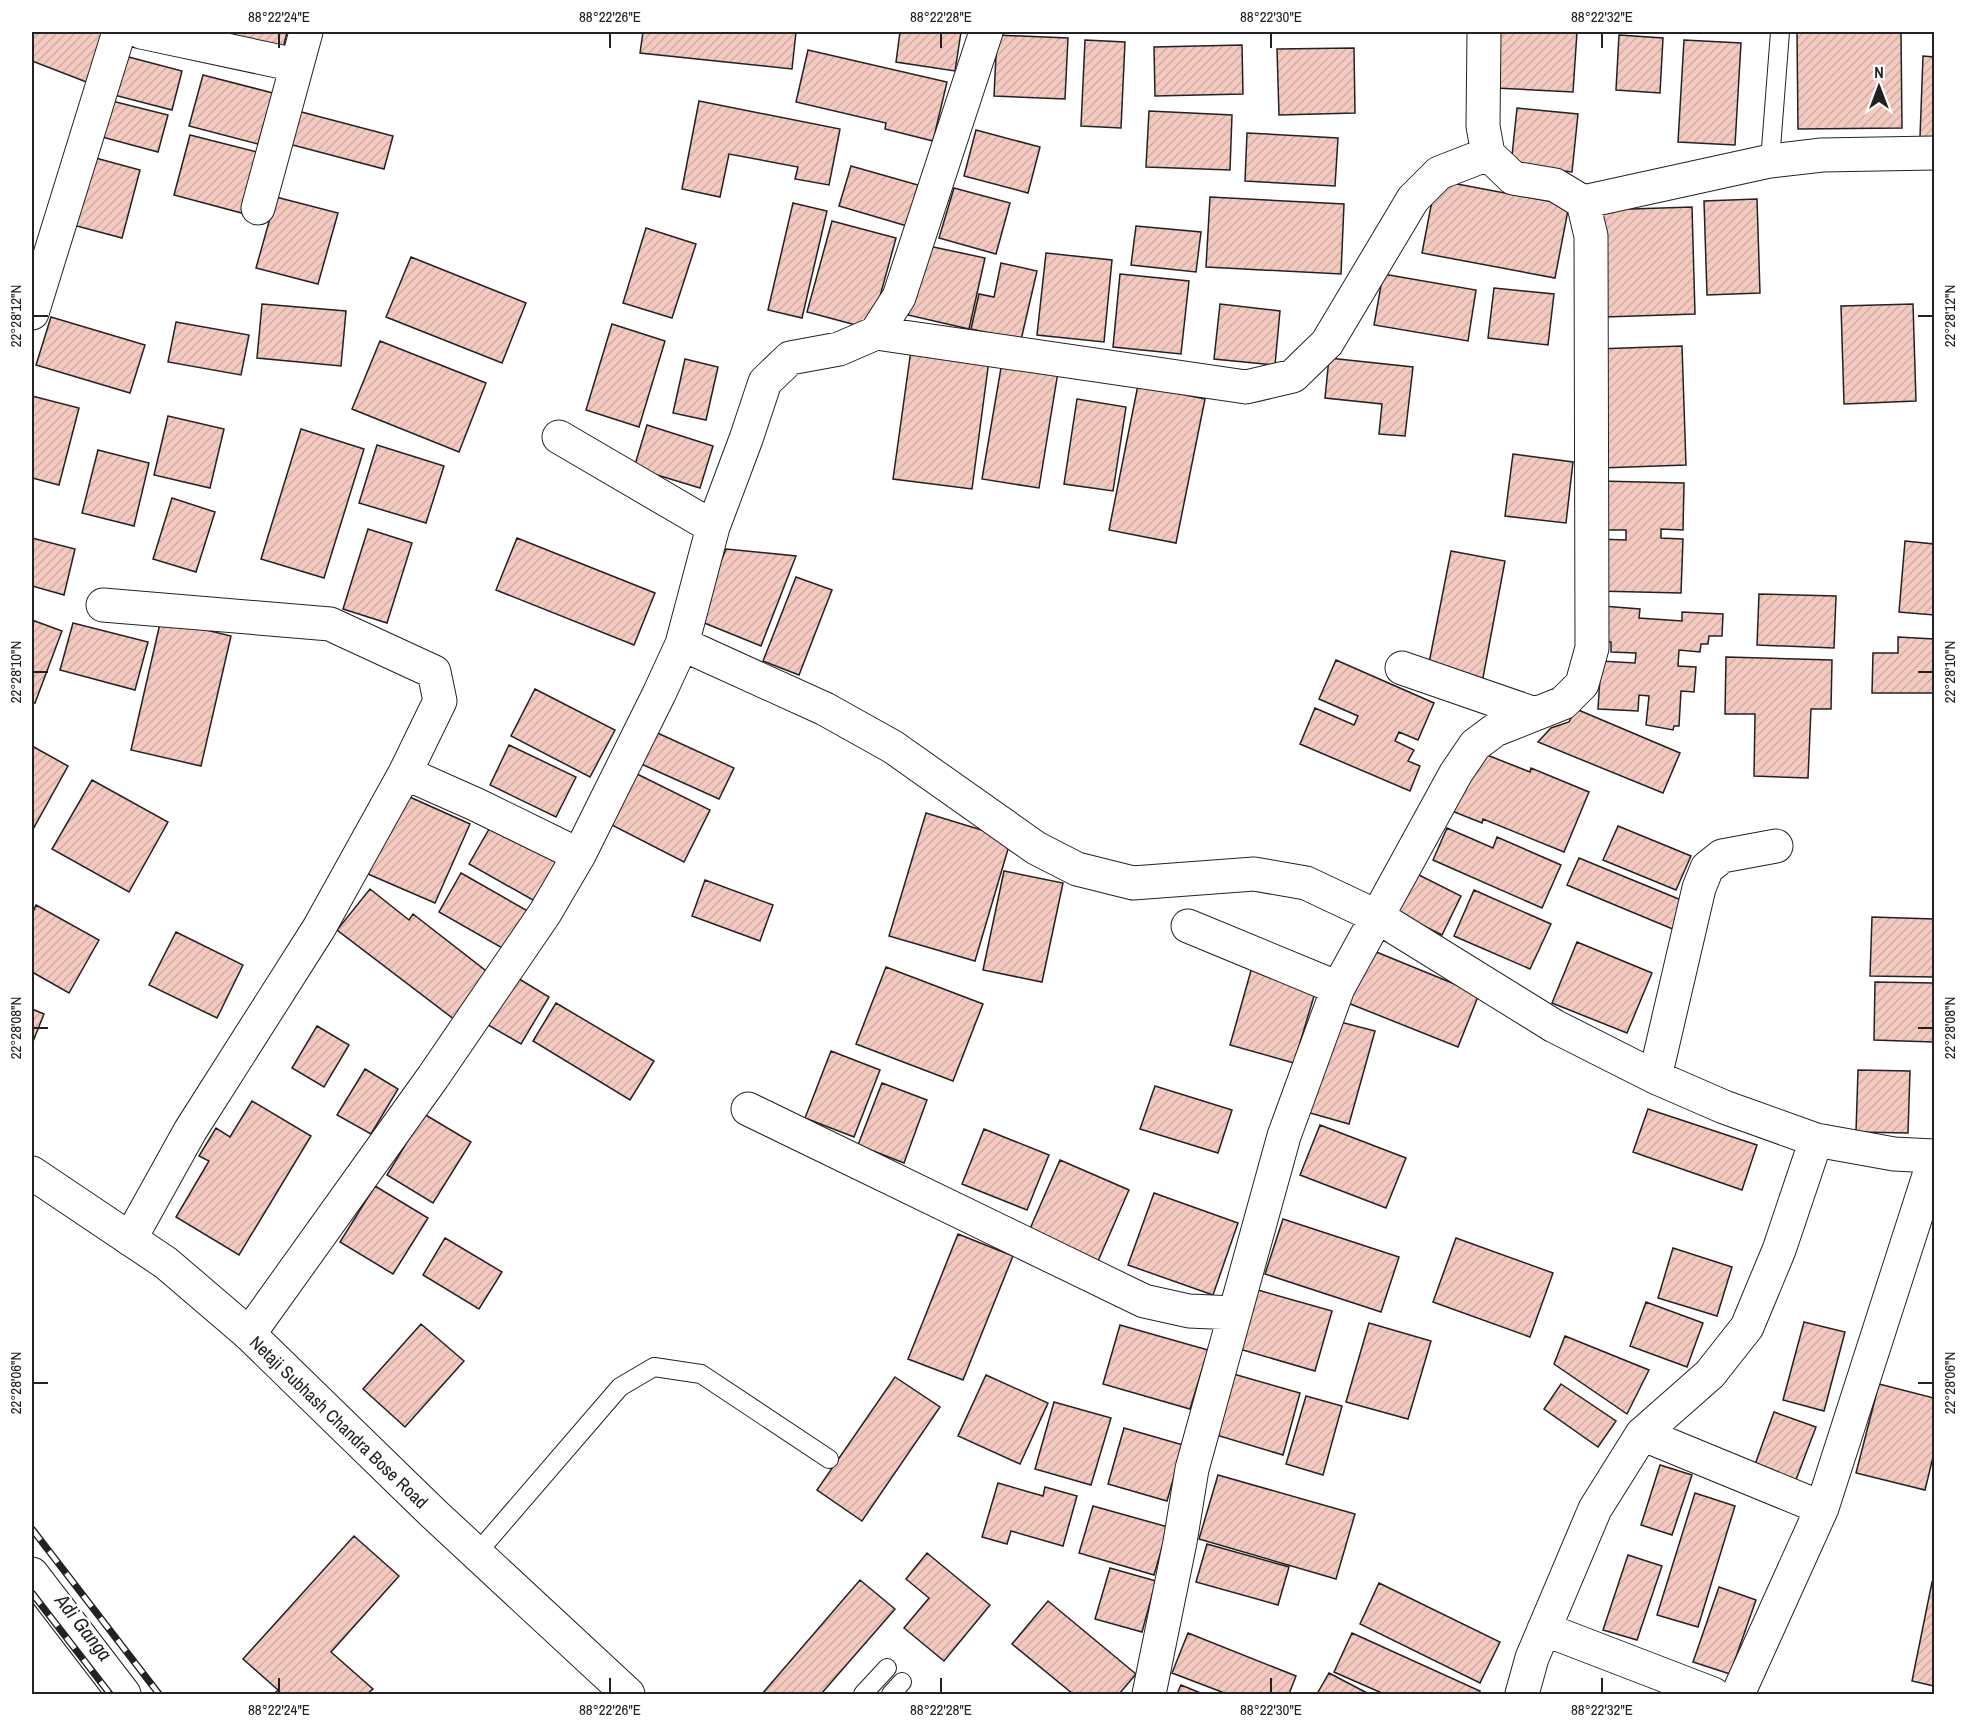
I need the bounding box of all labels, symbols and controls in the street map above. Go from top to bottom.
text: 88°22'24"E [248,6,310,27]
text: 88°22'26"E [579,6,641,27]
text: 88°22'28"E [910,6,972,27]
text: 88°22'30"E [1240,6,1302,27]
text: 88°22'32"E [1571,6,1633,27]
north arrow [1849,57,1909,117]
text: N [1874,61,1884,83]
text: 22°28'12"N [5,285,26,347]
text: 22°28'12"N [1939,285,1960,347]
text: 22°28'10"N [5,641,26,703]
text: 22°28'10"N [1939,641,1960,703]
text: 22°28'08"N [5,997,26,1059]
text: 22°28'08"N [1939,997,1960,1059]
street label: Netaji Subhash Chandra Bose Road [244,1330,434,1514]
text: 22°28'06"N [5,1352,26,1414]
text: 22°28'06"N [1939,1352,1960,1414]
water label: Adi Ganga [49,1587,119,1666]
text: 88°22'24"E [248,1699,310,1720]
text: 88°22'26"E [579,1699,641,1720]
text: 88°22'28"E [910,1699,972,1720]
text: 88°22'30"E [1240,1699,1302,1720]
text: 88°22'32"E [1571,1699,1633,1720]

